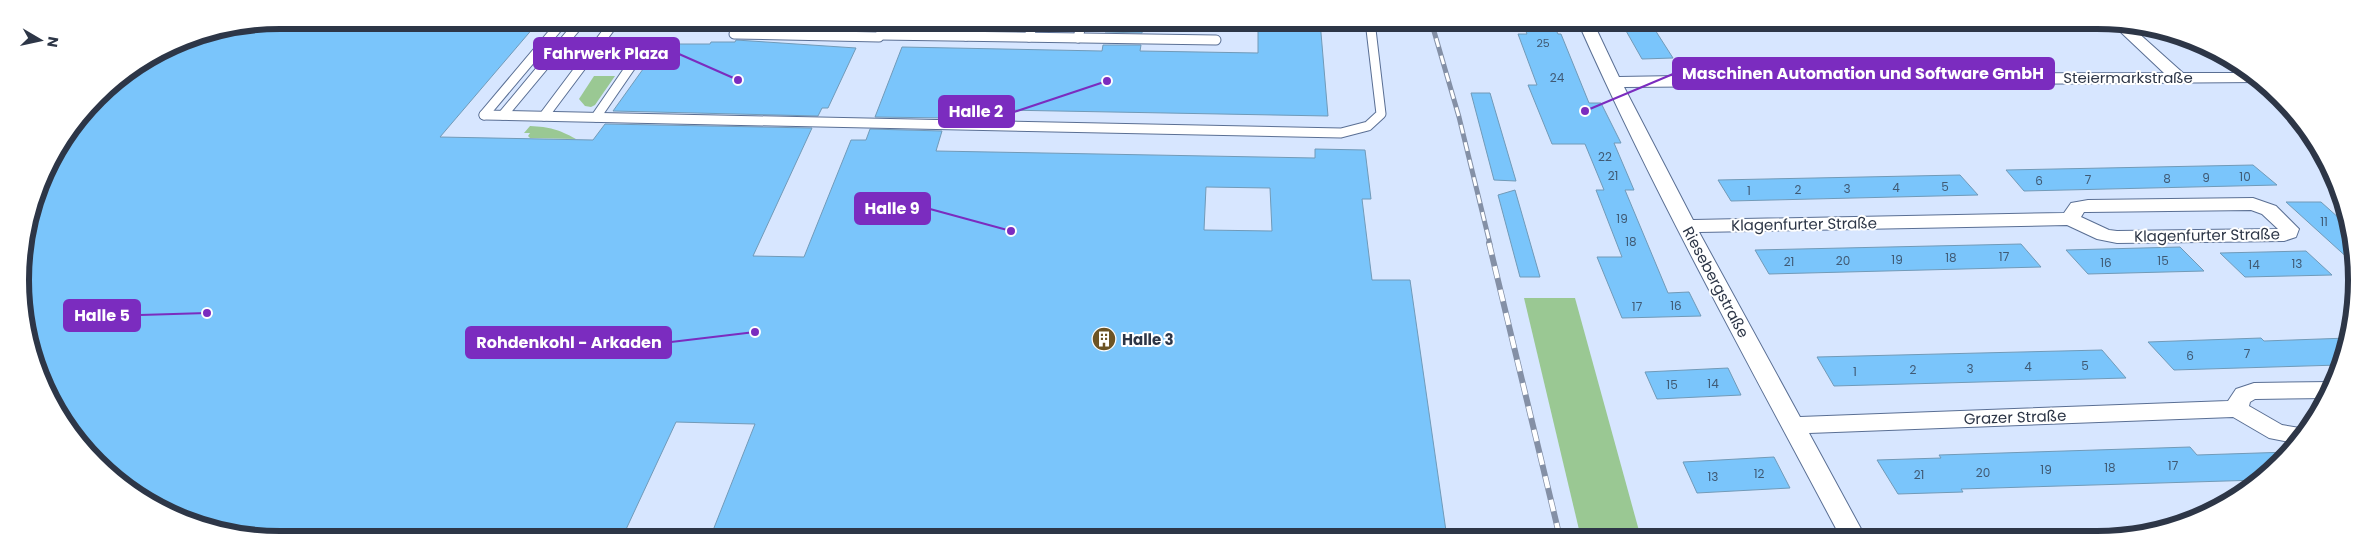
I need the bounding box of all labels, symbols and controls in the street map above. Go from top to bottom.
north arrow [15,15,65,65]
text: N [42,35,64,49]
house number: 25 [1536,35,1550,51]
callout: Fahrwerk Plaza [534,38,679,69]
text: Fahrwerk Plaza [543,42,669,65]
callout: Maschinen Automation und Software GmbH [1673,58,2054,89]
text: Maschinen Automation und Software GmbH [1682,62,2044,85]
street label: Steiermarkstraße [2063,67,2193,88]
house number: 24 [1550,69,1565,86]
callout: Halle 2 [939,96,1014,127]
text: Halle 2 [949,100,1003,123]
house number: 22 [1598,148,1612,165]
house number: 21 [1608,167,1618,184]
house number: 10 [2239,168,2251,185]
house number: 9 [2202,169,2210,186]
house number: 8 [2163,170,2171,187]
house number: 7 [2085,171,2092,188]
house number: 6 [2035,172,2043,189]
house number: 5 [1941,178,1949,195]
house number: 4 [1892,179,1900,196]
house number: 3 [1843,180,1851,197]
house number: 2 [1795,181,1802,198]
house number: 1 [1747,182,1751,199]
callout: Halle 9 [855,193,930,224]
text: Halle 9 [864,197,920,220]
house number: 19 [1616,210,1628,227]
street label: Klagenfurter Straße [1731,212,1877,236]
house number: 11 [2320,213,2328,230]
street label: Riesebergstraße [1678,223,1754,341]
street label: Klagenfurter Straße [2134,223,2280,247]
house number: 18 [1625,233,1637,250]
house number: 17 [1999,248,2010,265]
house number: 18 [1945,249,1957,266]
house number: 19 [1891,251,1903,268]
house number: 20 [1836,252,1850,269]
house number: 15 [2157,252,2169,269]
house number: 21 [1784,253,1794,270]
house number: 16 [2100,254,2112,271]
house number: 13 [2292,255,2302,272]
house number: 14 [2248,256,2260,273]
house number: 16 [1670,297,1682,314]
house number: 17 [1632,298,1643,315]
callout: Halle 5 [64,300,140,331]
text: Halle 5 [74,304,130,327]
building icon: Halle 3 [1091,326,1117,352]
callout: Rohdenkohl - Arkaden [466,327,671,358]
place label: Halle 3 [1122,329,1174,350]
text: Rohdenkohl - Arkaden [476,331,662,354]
house number: 7 [2244,345,2251,362]
house number: 6 [2186,347,2194,364]
house number: 5 [2081,357,2089,374]
house number: 4 [2024,358,2032,375]
house number: 3 [1966,360,1974,377]
house number: 2 [1910,361,1917,378]
house number: 1 [1853,363,1857,380]
house number: 14 [1707,375,1719,392]
house number: 15 [1666,376,1678,393]
street label: Grazer Straße [1963,405,2067,429]
house number: 17 [2168,457,2179,474]
house number: 18 [2104,459,2116,476]
house number: 19 [2040,461,2052,478]
house number: 20 [1976,464,1990,481]
house number: 12 [1754,465,1764,482]
house number: 21 [1914,466,1924,483]
house number: 13 [1708,468,1718,485]

